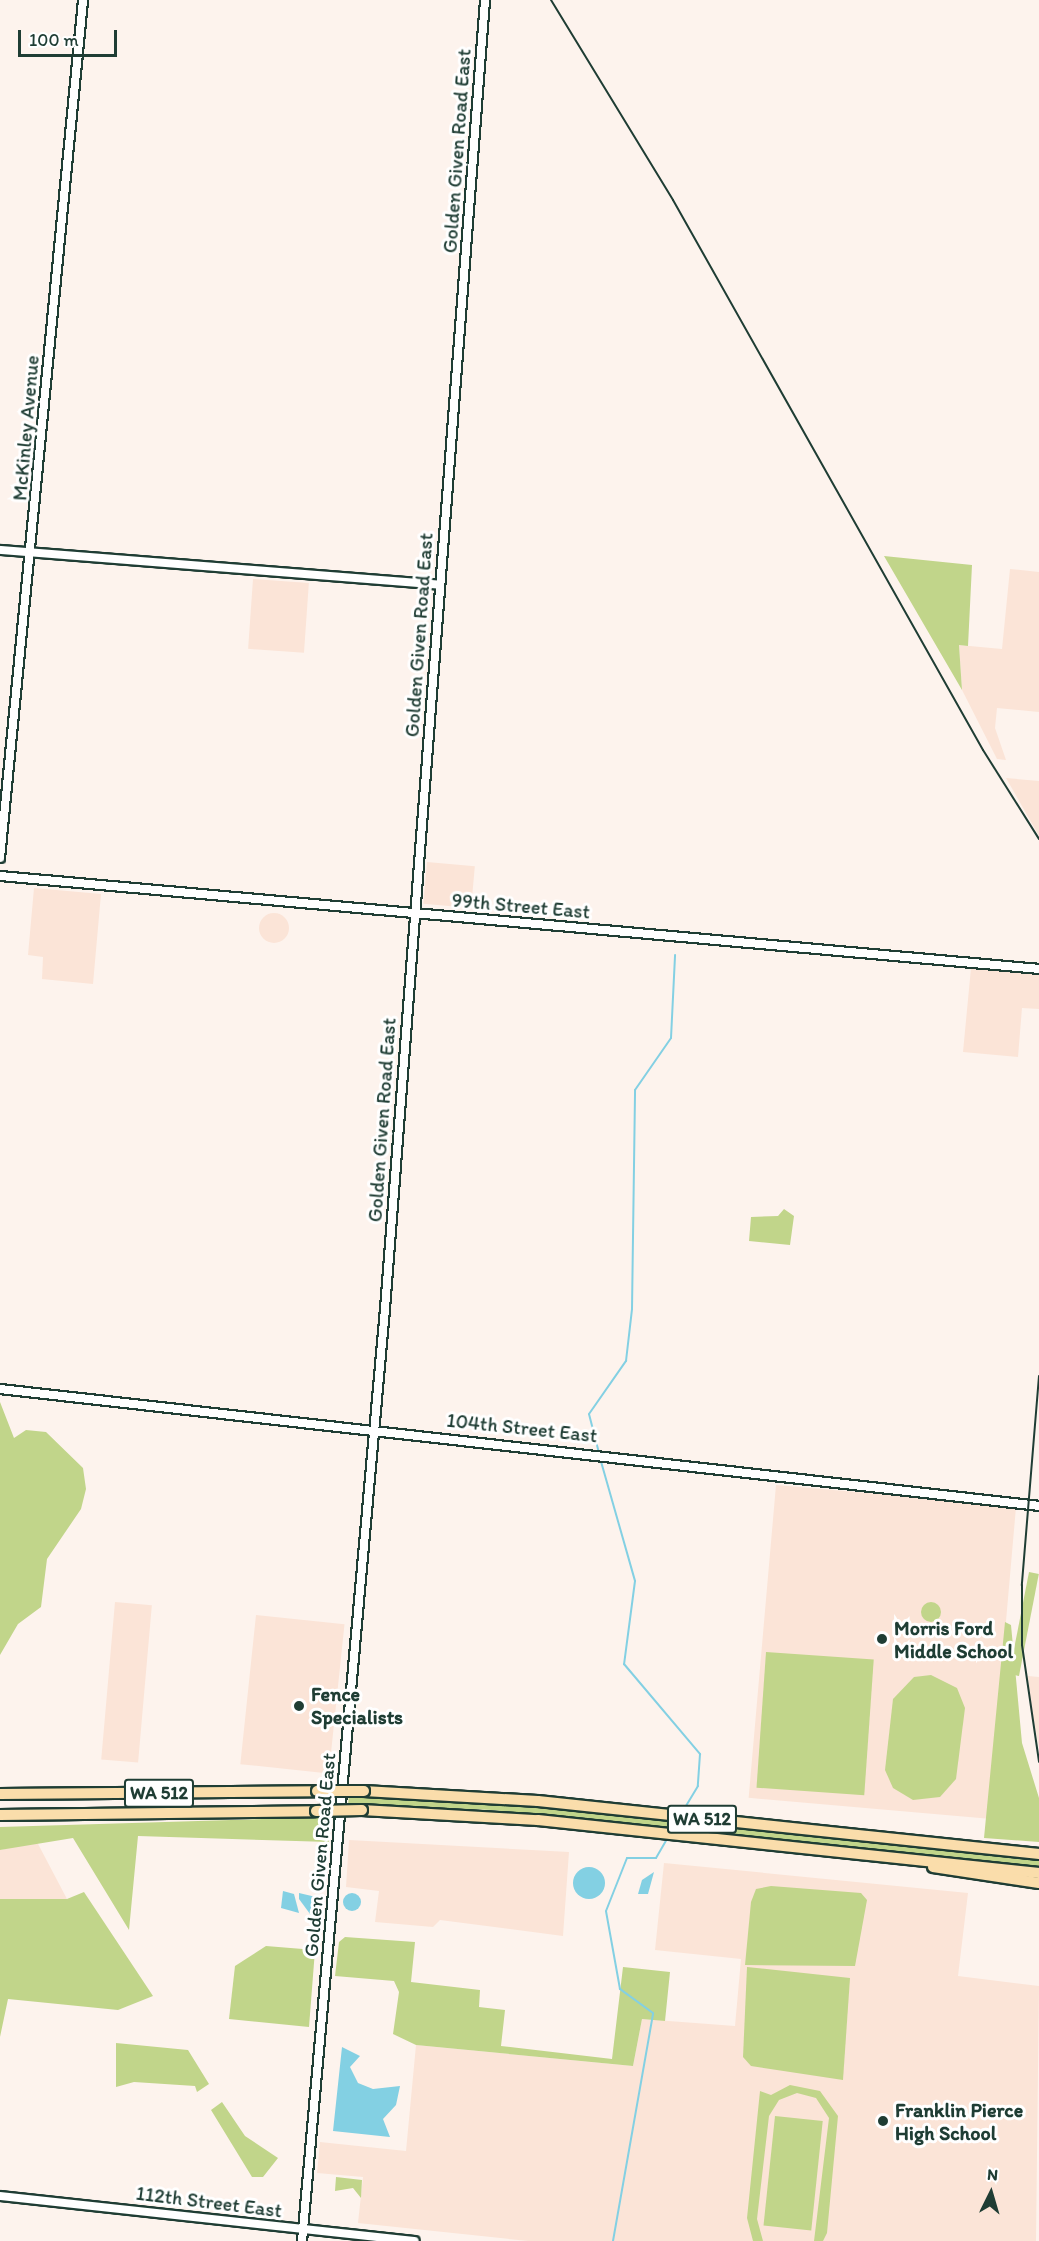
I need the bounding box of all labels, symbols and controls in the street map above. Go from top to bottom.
scale bar [21,18,120,56]
text: 100 m [29,29,79,51]
street label: Golden Given Road East [438,48,476,254]
street label: McKinley Avenue [8,355,44,501]
street label: Golden Given Road East [400,532,438,738]
street label: 99th Street East [451,888,591,924]
street label: Golden Given Road East [363,1017,401,1223]
street label: 104th Street East [446,1408,598,1448]
place label: Morris Ford Middle School [894,1616,1013,1663]
marker: Morris Ford Middle School [875,1632,889,1646]
place label: Fence Specialists [311,1682,403,1729]
marker: Fence Specialists [292,1699,306,1713]
street label: Golden Given Road East [299,1752,341,1958]
road number: WA 512 [123,1778,195,1808]
road number: WA 512 [666,1804,738,1834]
place label: Franklin Pierce High School [895,2098,1023,2145]
marker: Franklin Pierce High School [876,2114,890,2128]
north arrow [961,2163,1021,2223]
text: N [986,2165,999,2185]
street label: 112th Street East [135,2181,283,2223]

